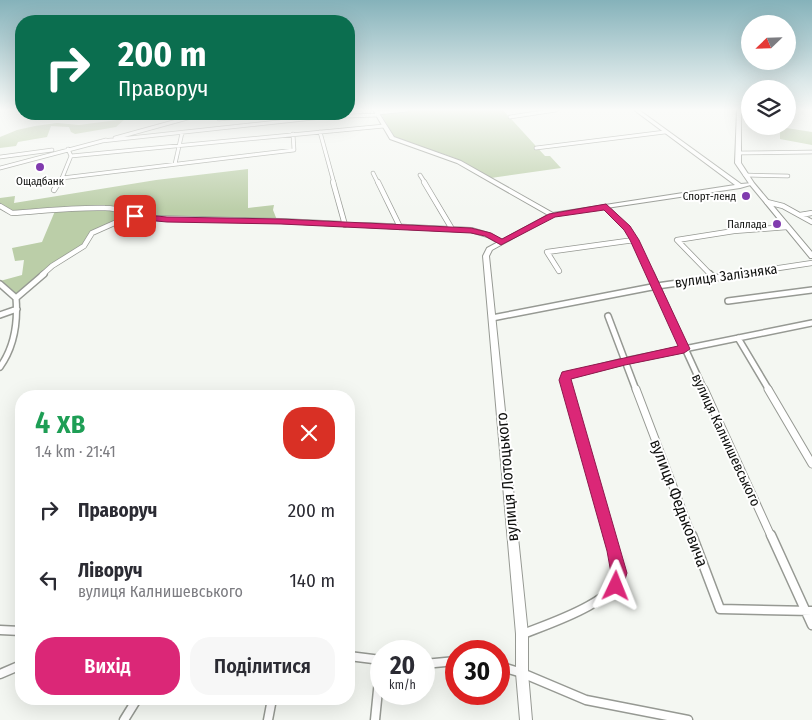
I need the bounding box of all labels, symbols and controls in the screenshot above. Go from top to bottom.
north arrow [741,15,796,70]
map controls [741,15,796,135]
text: 200 m [118,33,206,75]
icon: right [35,35,100,100]
text: Праворуч [118,75,208,102]
button: layers [741,80,796,135]
marker: Ощадбанк [34,161,46,173]
place label: Ощадбанк [16,175,65,188]
place label: Спорт-ленд [683,190,736,203]
marker: Спорт-ленд [740,190,752,202]
pin [114,195,156,237]
icon: arrive [121,202,149,230]
place label: Паллада [727,218,767,231]
marker: Паллада [771,218,783,230]
street label: вулиця Залізняка [674,260,778,292]
street label: вулиця Калнишевського [688,371,764,509]
text: 4 хв [35,405,86,441]
button: close [283,407,335,459]
street label: вулиця Лотоцького [492,412,522,542]
street label: вулиця Федьковича [646,437,712,570]
text: 1.4 km · 21:41 [35,442,116,461]
icon: right [35,496,63,524]
text: Праворуч [78,499,157,522]
text: 200 m [288,499,335,522]
text: Ліворуч [78,559,143,582]
position arrow [589,559,641,611]
icon: left [35,566,63,594]
text: 140 m [289,569,335,592]
text: вулиця Калнишевського [78,582,243,601]
button: Вихід [35,637,180,695]
button: Поділитися [190,637,335,695]
speed limit sign: 30 [445,640,510,705]
text: 20 [390,651,415,681]
text: km/h [389,678,416,692]

